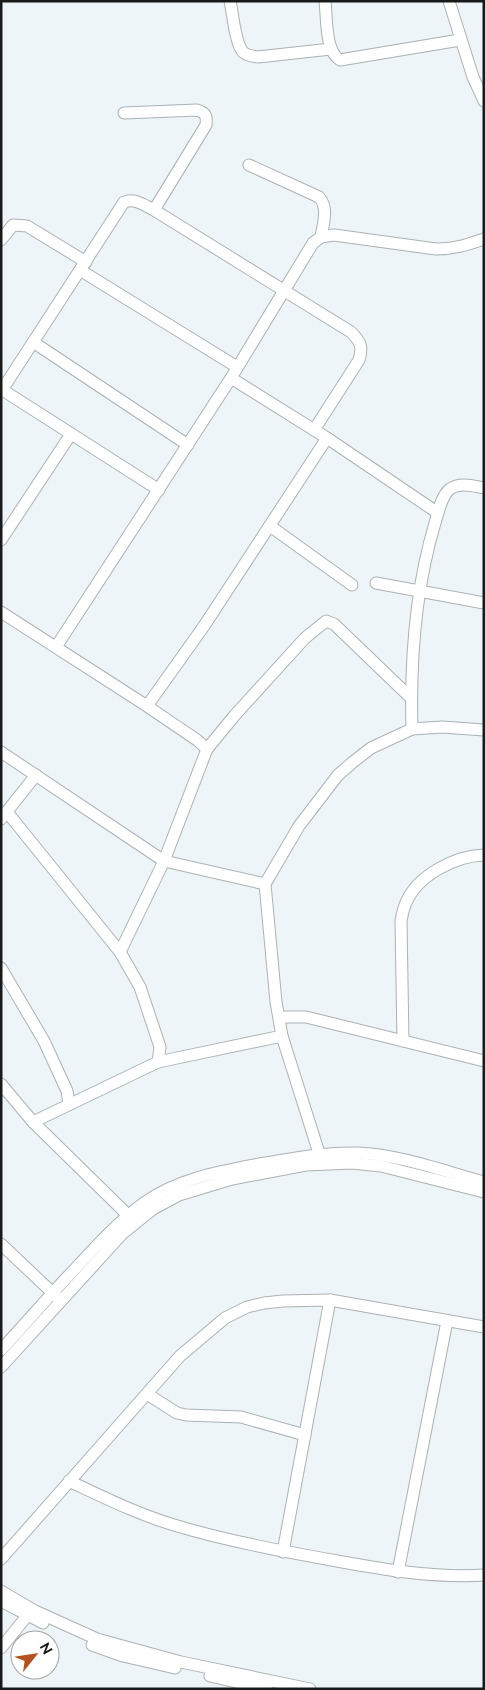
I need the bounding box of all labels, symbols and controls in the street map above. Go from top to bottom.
north arrow [10,1630,60,1680]
text: N [37,1640,56,1657]

